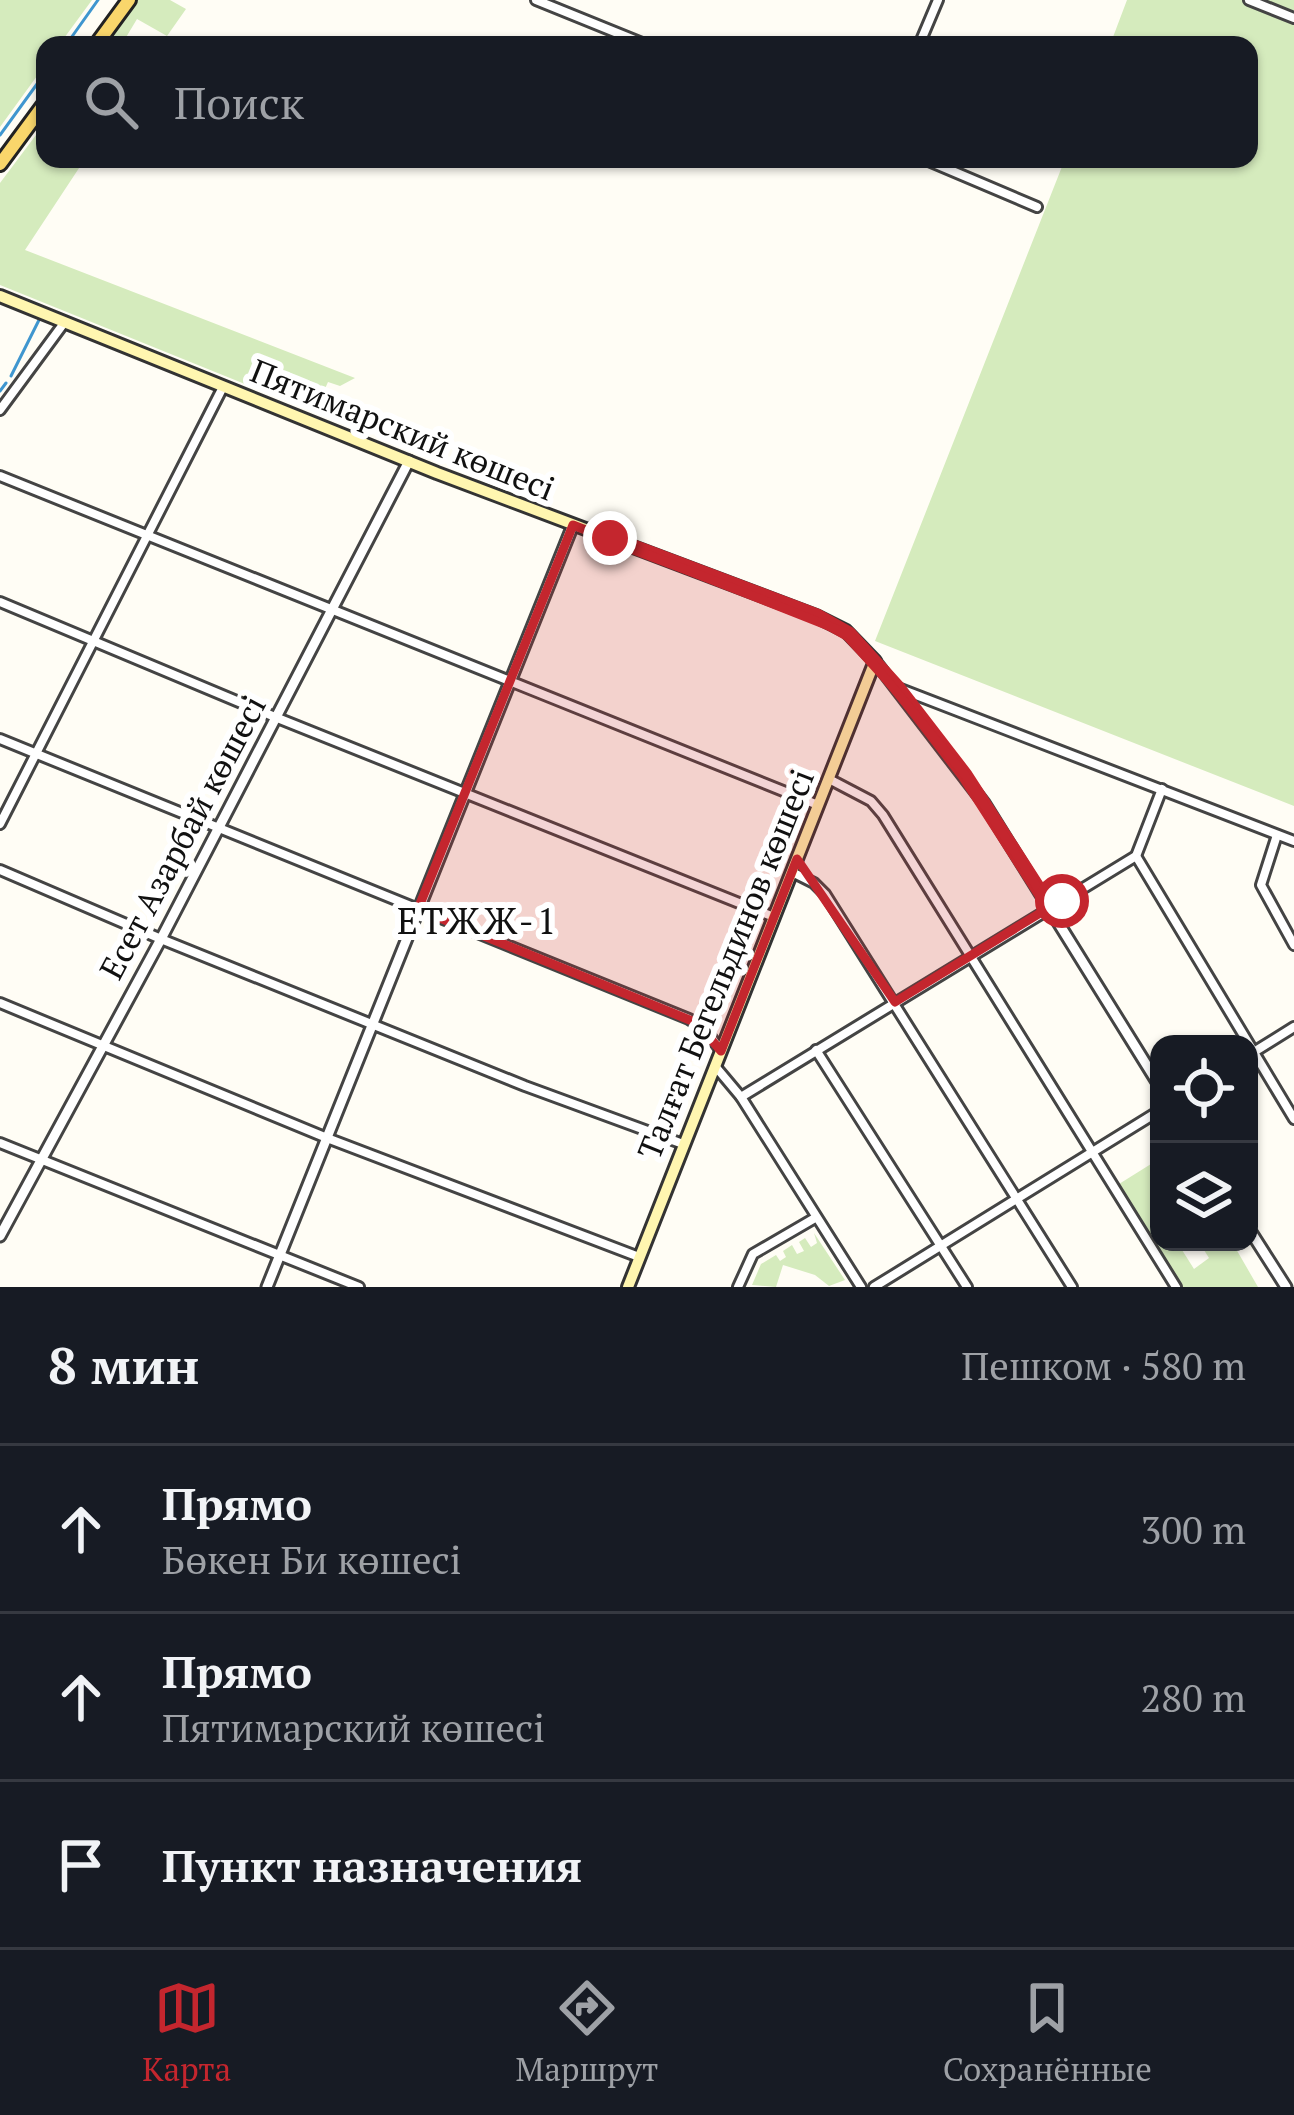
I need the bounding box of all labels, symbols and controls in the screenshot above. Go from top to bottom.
search box [36,36,1258,168]
icon: search [78,69,144,135]
text: Поиск [174,72,304,132]
street label: Пятимарский көшесі [245,348,561,510]
route end [583,511,637,565]
street label: Есет Азарбай көшесі [89,688,275,986]
street label: Талғат Бегельдинов көшесі [627,763,823,1165]
route start [1035,874,1089,928]
district label: ЕТЖЖ-1 [397,897,559,944]
map controls [1150,1035,1258,1251]
button: locate [1150,1035,1258,1143]
button: layers [1150,1143,1258,1251]
text: 8 мин [48,1331,199,1399]
text: Пешком · 580 m [961,1339,1246,1391]
text: Прямо [162,1473,312,1533]
icon: ahead [48,1496,114,1562]
text: 300 m [1141,1503,1246,1555]
text: Бөкен Би көшесі [162,1533,461,1585]
text: Прямо [162,1641,312,1701]
icon: ahead [48,1664,114,1730]
text: 280 m [1141,1671,1246,1723]
text: Пятимарский көшесі [162,1701,545,1753]
icon: arrive [48,1832,114,1898]
text: Пункт назначения [162,1835,582,1895]
tab: Карта [142,1975,231,2090]
tab: Маршрут [516,1975,658,2090]
tab: Сохранённые [943,1975,1152,2090]

